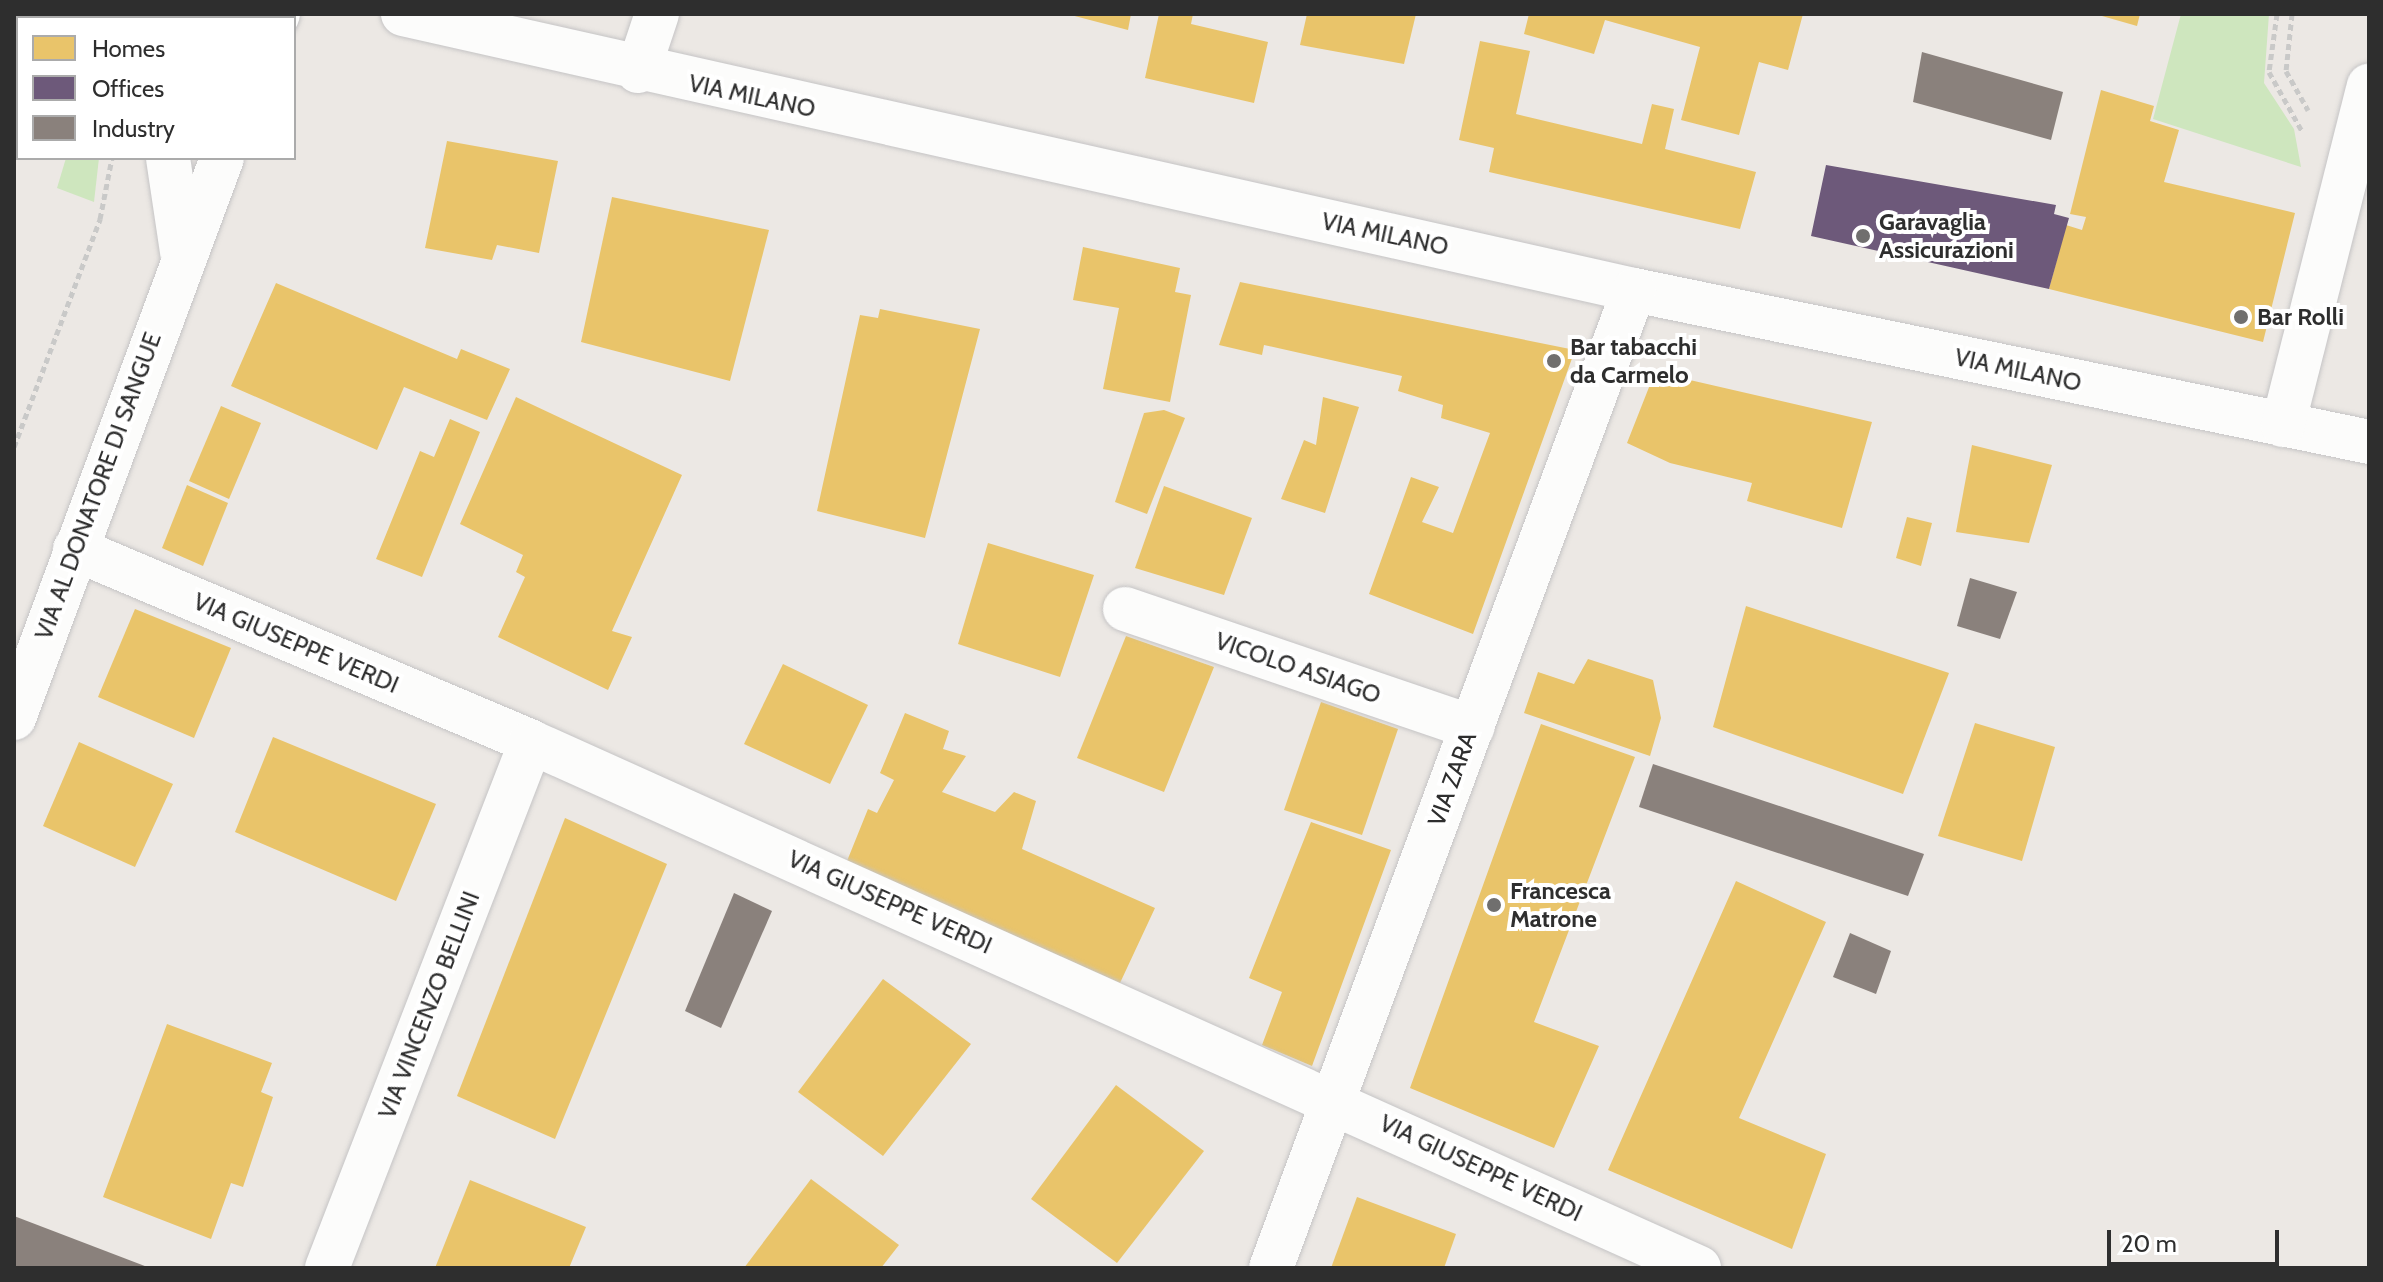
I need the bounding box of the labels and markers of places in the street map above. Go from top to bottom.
place label: Garavaglia Assicurazioni [1879,208,2014,264]
marker: Garavaglia Assicurazioni [1854,227,1872,245]
place label: Bar Rolli [2257,303,2344,331]
marker: Bar Rolli [2232,308,2250,326]
place label: Bar tabacchi da Carmelo [1570,333,1697,389]
marker: Bar tabacchi da Carmelo [1545,352,1563,370]
place label: Francesca Matrone [1510,877,1611,933]
marker: Francesca Matrone [1485,896,1503,914]

